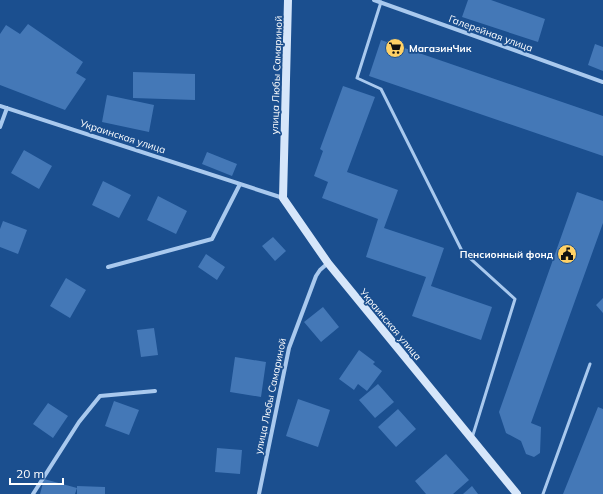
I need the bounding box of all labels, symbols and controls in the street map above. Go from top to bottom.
street label: Галерейная улица [447,12,535,55]
street label: улица Любы Самариной [268,15,285,134]
supermarket icon: МагазинЧик [384,37,406,59]
place label: МагазинЧик [409,42,472,55]
street label: Украинская улица [77,116,167,156]
public building icon: Пенсионный фонд [556,243,578,265]
place label: Пенсионный фонд [460,248,554,261]
street label: Украинская улица [356,285,424,363]
street label: улица Любы Самариной [252,337,289,455]
scale bar [10,460,63,486]
text: 20 m [16,466,44,481]

